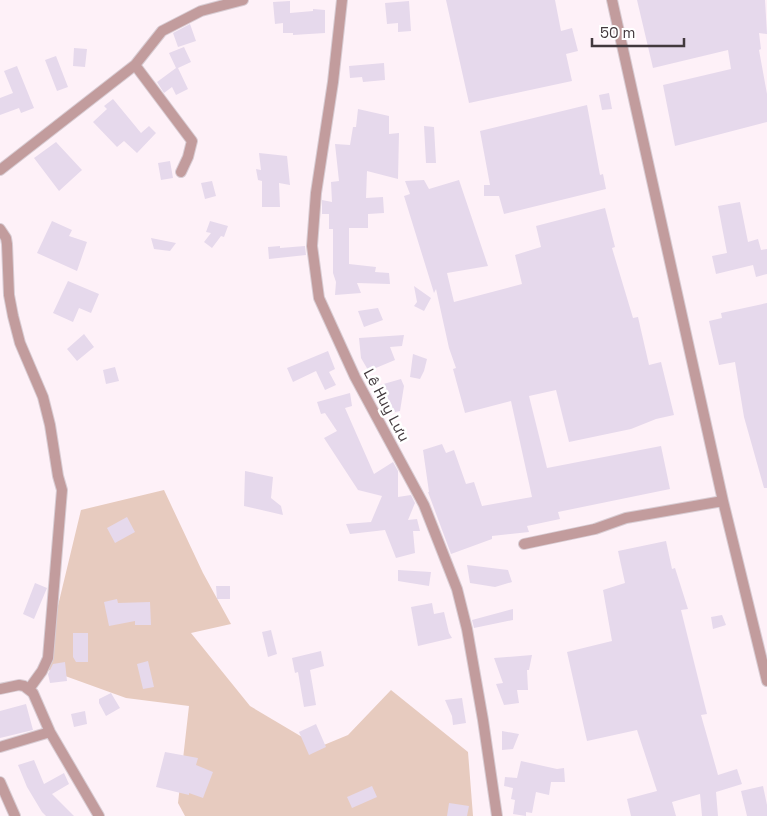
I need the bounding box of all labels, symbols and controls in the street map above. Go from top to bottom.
scale bar [592,15,684,47]
text: 50 m [600,23,635,42]
street label: Lê Huy Lưu [360,365,414,445]

